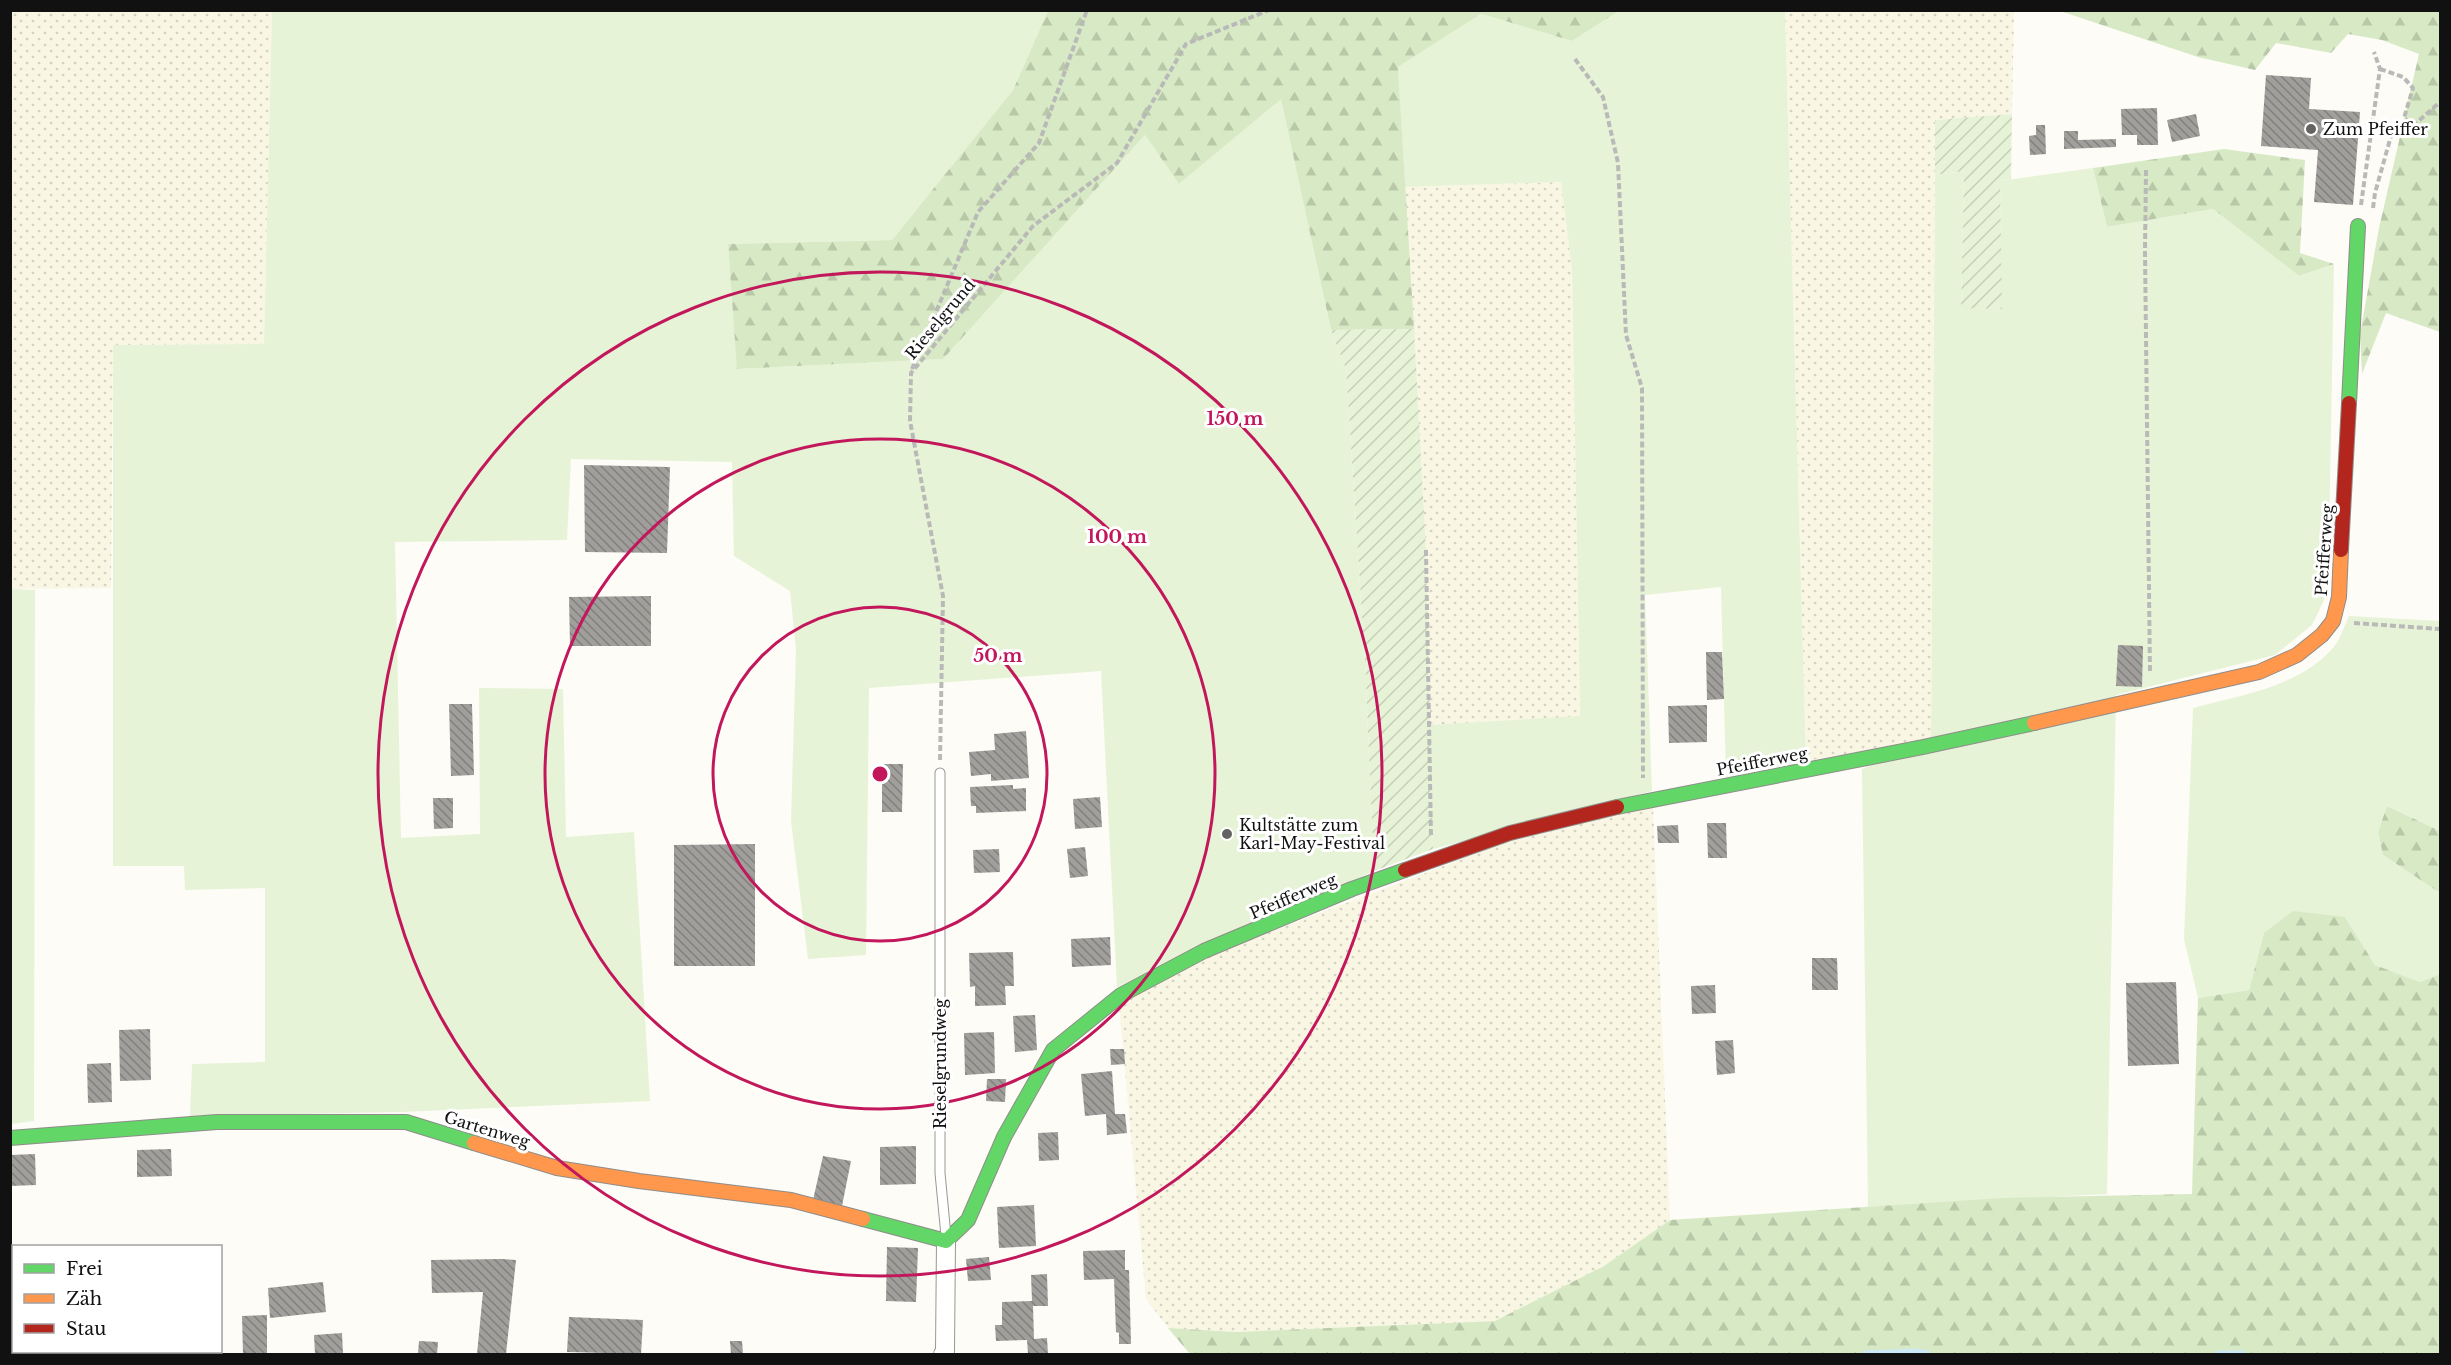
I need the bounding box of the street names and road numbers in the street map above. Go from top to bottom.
street label: Rieselgrund [901,275,979,363]
street label: Pfeifferweg [2311,503,2337,597]
street label: Pfeifferweg [1715,742,1810,780]
street label: Pfeifferweg [1247,869,1340,923]
street label: Rieselgrundweg [930,998,950,1129]
street label: Gartenweg [442,1107,533,1152]

